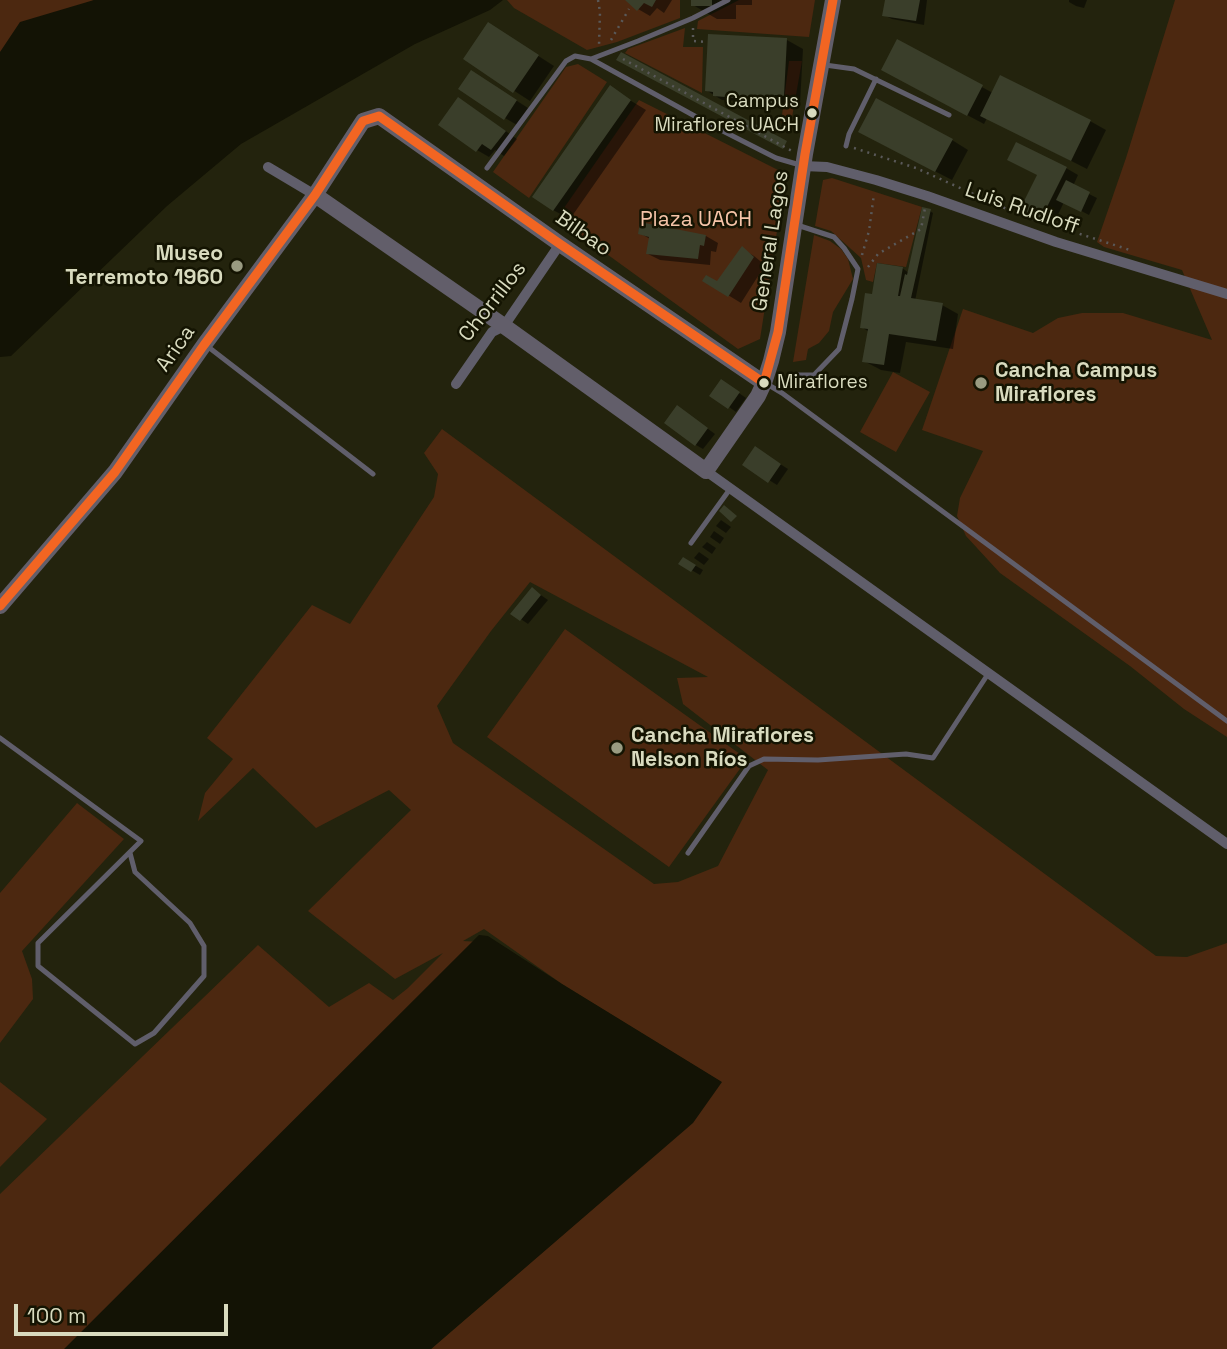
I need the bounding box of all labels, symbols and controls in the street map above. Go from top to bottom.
place label: Campus Miraflores UACH [655,91,799,135]
marker: Campus Miraflores UACH [805,106,819,120]
street label: General Lagos [747,169,795,313]
street label: Luis Rudloff [962,178,1082,240]
street label: Bilbao [550,206,616,262]
park label: Plaza UACH [640,207,752,233]
place label: Museo Terremoto 1960 [65,241,223,291]
street label: Chorrillos [454,257,532,347]
marker: Museo Terremoto 1960 [229,258,245,274]
street label: Arica [151,321,201,377]
place label: Cancha Campus Miraflores [995,358,1157,408]
place label: Miraflores [777,372,868,394]
marker: Cancha Campus Miraflores [973,375,989,391]
marker: Miraflores [757,376,771,390]
place label: Cancha Miraflores Nelson Ríos [631,723,814,773]
marker: Cancha Miraflores Nelson Ríos [609,740,625,756]
scale bar [18,1290,231,1334]
text: 100 m [27,1302,86,1329]

